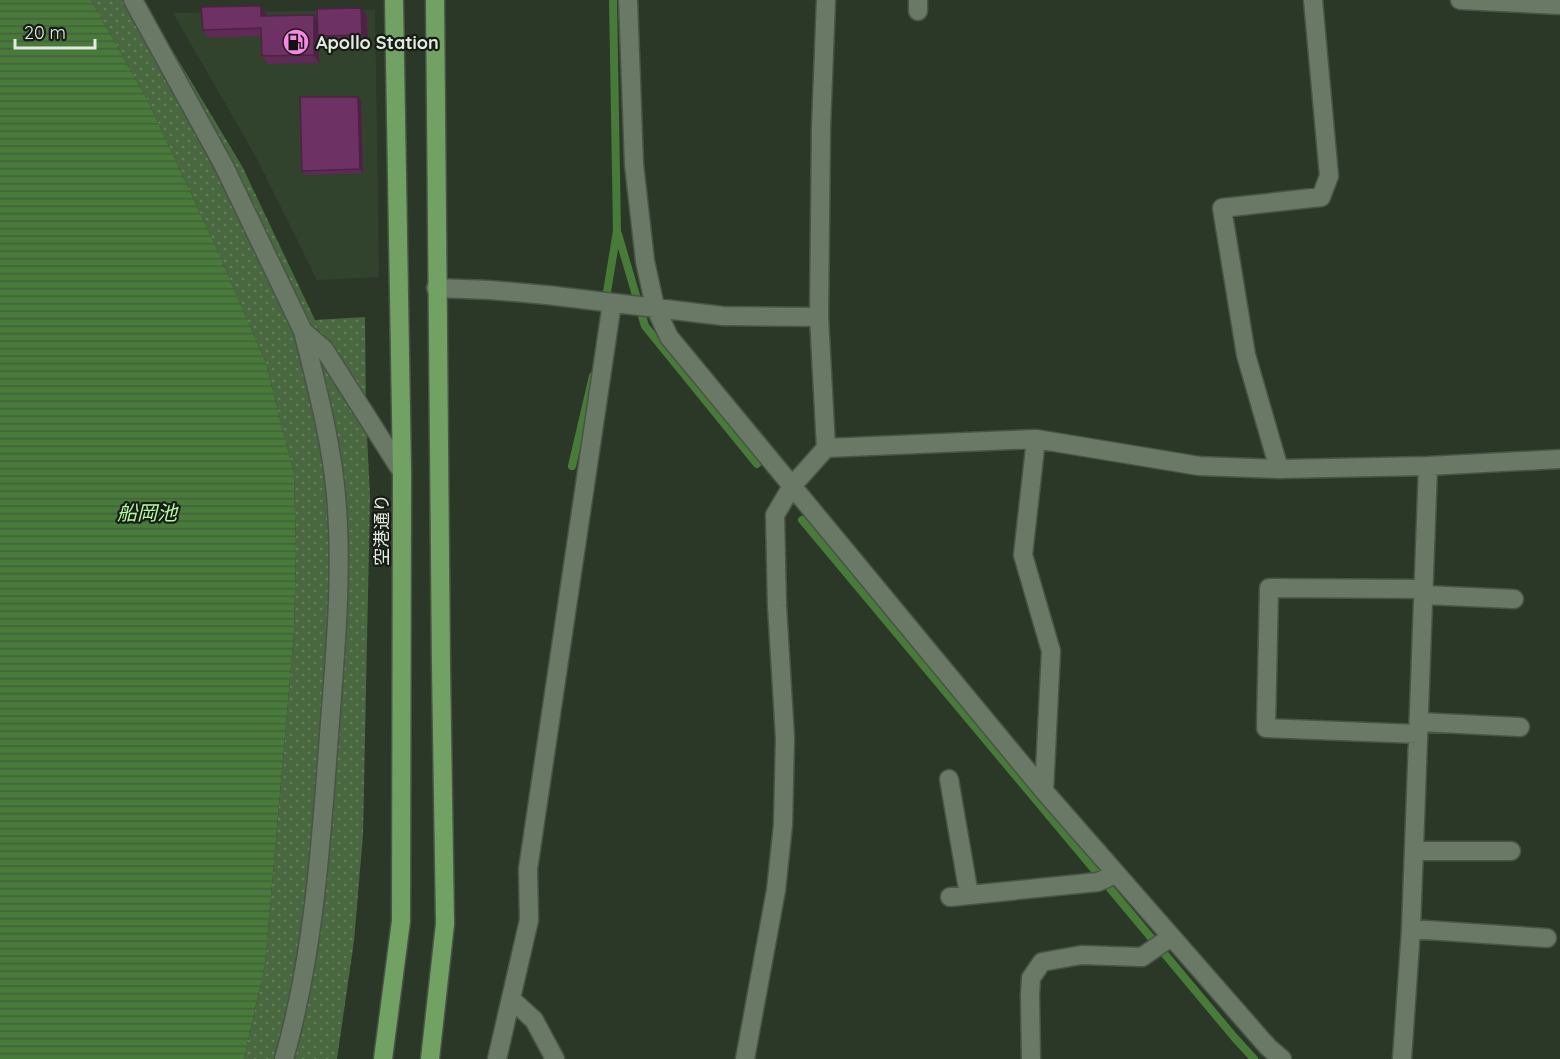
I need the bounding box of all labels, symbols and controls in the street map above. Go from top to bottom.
scale bar [15,12,94,50]
text: 20 m [24,21,66,44]
fuel station icon: Apollo Station [281,27,311,57]
place label: Apollo Station [316,31,439,54]
street label: 空港通り [370,494,393,566]
water label: 船岡池 [117,500,179,525]

